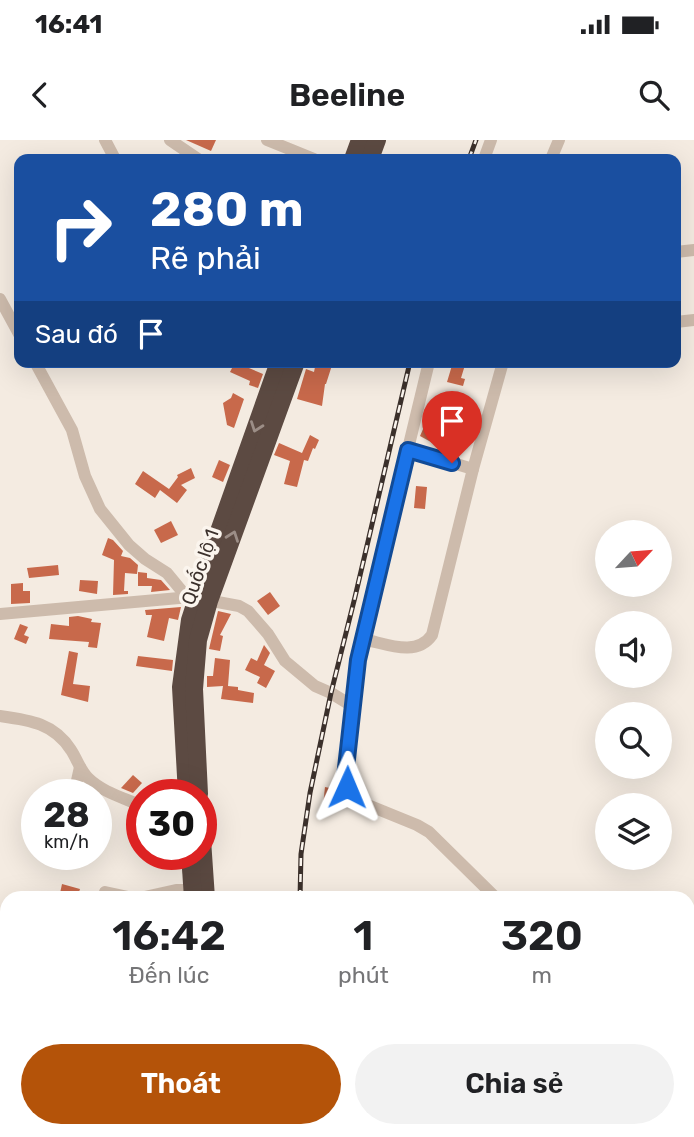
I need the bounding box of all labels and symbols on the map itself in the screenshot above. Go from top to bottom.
pin [422,391,482,463]
one-way arrow [251,420,265,432]
north arrow [595,520,672,597]
street label: Quốc lộ 1 [176,526,224,608]
one-way arrow [225,531,239,543]
position arrow [310,750,384,824]
speed limit sign: 30 [126,779,217,870]

